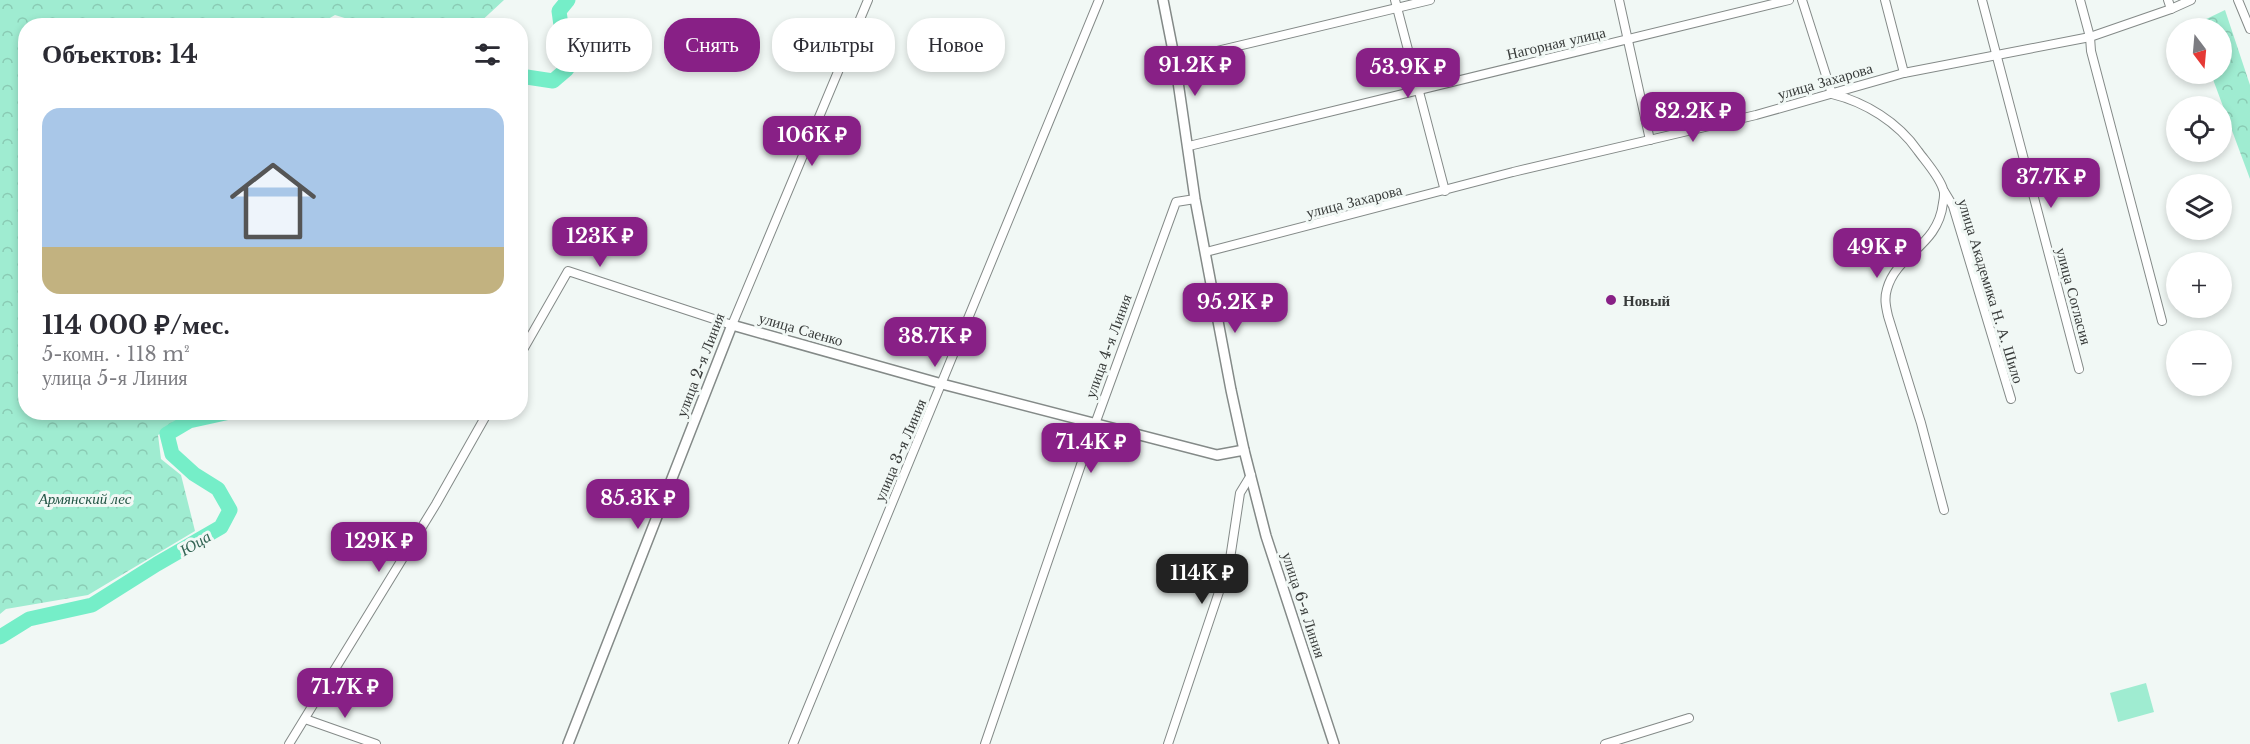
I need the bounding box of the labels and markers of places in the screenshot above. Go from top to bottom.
pin: 91.2K ₽ [1140,46,1250,97]
pin: 53.9K ₽ [1353,48,1463,99]
pin: 82.2K ₽ [1638,92,1748,143]
pin: 106K ₽ [763,116,861,167]
pin: 37.7K ₽ [1996,158,2106,209]
pin: 123K ₽ [551,217,649,268]
pin: 49K ₽ [1835,228,1919,279]
pin: 95.2K ₽ [1180,283,1290,334]
place label: Новый [1623,291,1671,310]
marker: Новый [1604,293,1618,307]
pin: 38.7K ₽ [880,317,990,368]
pin: 71.4K ₽ [1036,423,1146,474]
pin: 85.3K ₽ [583,479,693,530]
pin: 129K ₽ [330,522,428,573]
pin: 114K ₽ [1153,554,1251,605]
pin: 71.7K ₽ [290,668,400,719]

